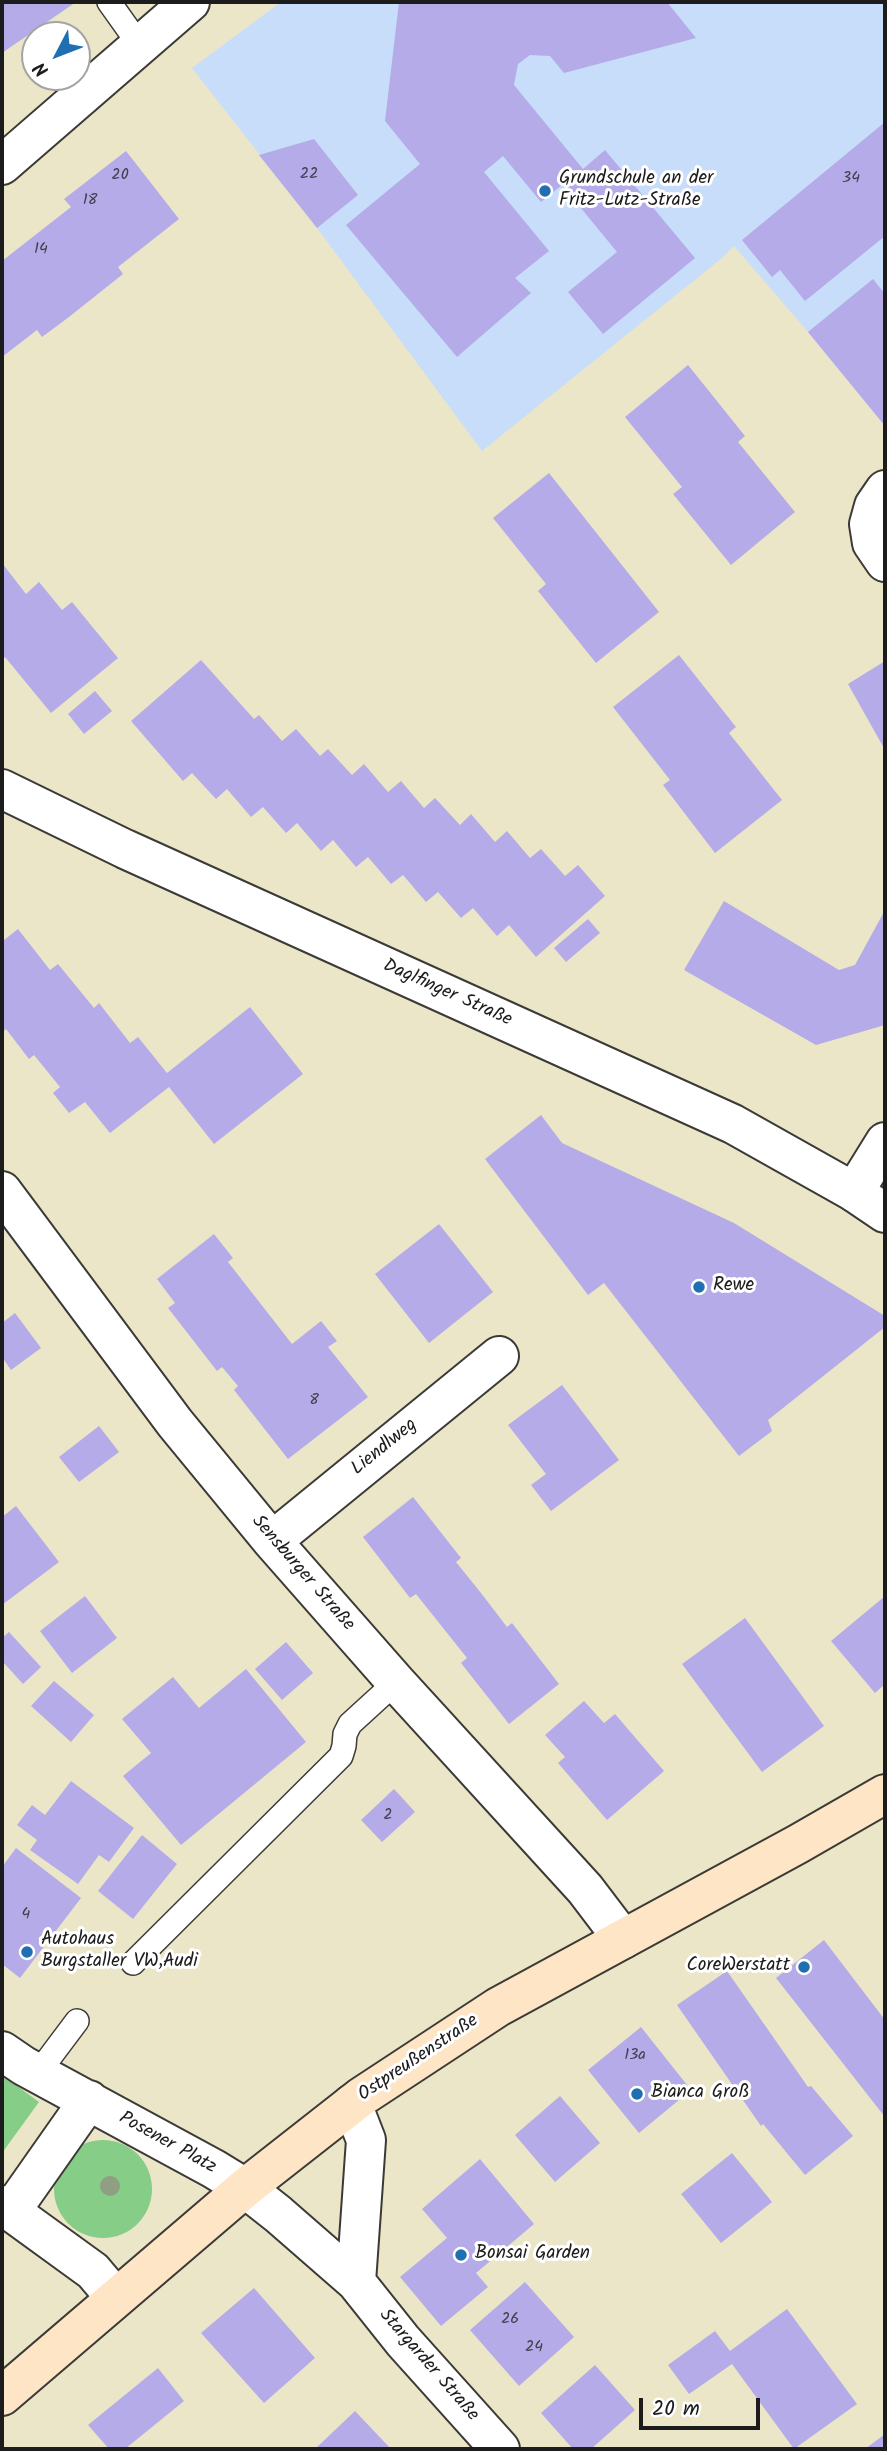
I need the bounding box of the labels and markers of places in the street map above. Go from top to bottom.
place label: Grundschule an der Fritz-Lutz-Straße [559,169,713,213]
marker: Grundschule an der Fritz-Lutz-Straße [537,183,553,199]
place label: Rewe [713,1276,754,1298]
marker: Rewe [691,1279,707,1295]
place label: Autohaus Burgstaller VW,Audi [41,1930,198,1974]
marker: Autohaus Burgstaller VW,Audi [19,1944,35,1960]
place label: CoreWerstatt [686,1956,790,1978]
marker: CoreWerstatt [796,1959,812,1975]
place label: Bianca Groß [651,2083,749,2105]
marker: Bianca Groß [629,2086,645,2102]
place label: Bonsai Garden [475,2244,590,2266]
marker: Bonsai Garden [453,2247,469,2263]

